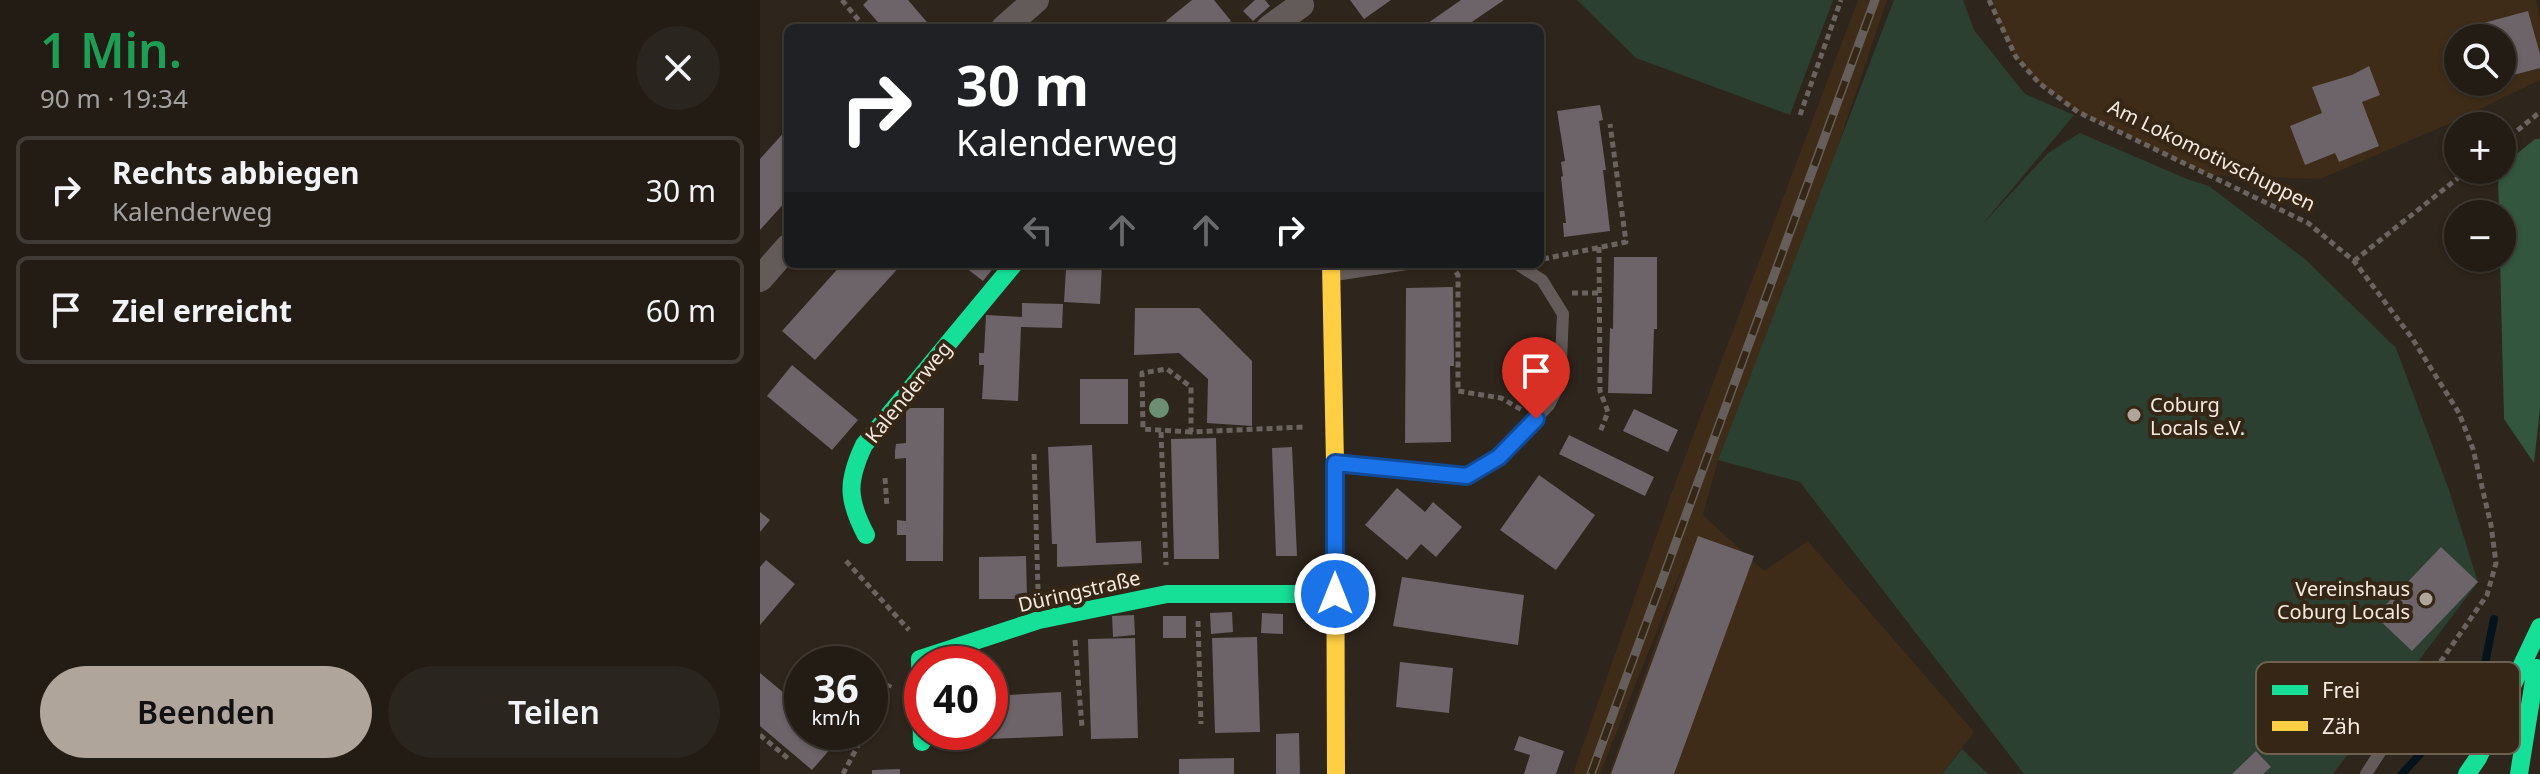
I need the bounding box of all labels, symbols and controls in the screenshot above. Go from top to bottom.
text: 1 Min. [40,17,182,82]
map controls [2444,24,2516,272]
button: search [2444,24,2516,96]
button: close [636,26,720,110]
text: 30 m [956,46,1089,122]
icon: right [824,56,928,160]
text: 90 m · 19:34 [40,80,188,116]
street label: Am Lokomotivschuppen [2104,93,2320,217]
button: + [2444,112,2516,184]
text: Kalenderweg [956,118,1178,167]
text: Rechts abbiegen [112,152,360,193]
icon: right [44,168,88,212]
text: 30 m [646,170,716,211]
text: Kalenderweg [112,193,273,229]
button: − [2444,200,2516,272]
icon: left [1016,208,1060,252]
icon: ahead [1100,208,1144,252]
icon: ahead [1184,208,1228,252]
icon: right [1268,208,1312,252]
icon: arrive [44,288,88,332]
text: Ziel erreicht [112,290,292,331]
text: 60 m [646,290,716,331]
street label: Kalenderweg [859,335,957,449]
pin [1502,337,1570,419]
icon: arrive [1514,349,1558,393]
place label: Coburg Locals e.V. [2150,391,2245,441]
marker: Coburg Locals e.V. [2125,406,2143,424]
position arrow [1293,552,1377,636]
street label: Düringstraße [1015,564,1143,618]
place label: Vereinshaus Coburg Locals [2277,575,2410,625]
marker: Vereinshaus Coburg Locals [2417,590,2435,608]
speed limit sign: 40 [904,646,1008,750]
text: 36 [813,660,859,715]
legend [2256,662,2520,754]
button: Beenden [40,666,372,758]
button: Teilen [388,666,720,758]
text: Frei [2322,674,2360,704]
text: km/h [811,704,861,731]
text: Zäh [2322,710,2361,740]

